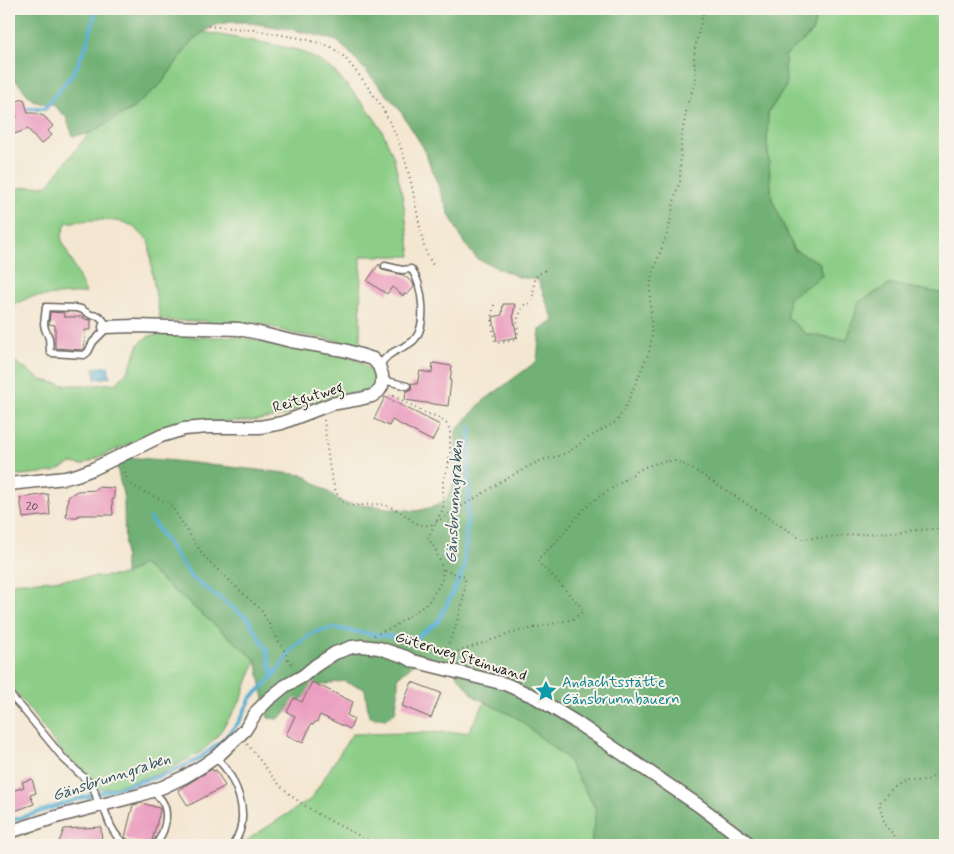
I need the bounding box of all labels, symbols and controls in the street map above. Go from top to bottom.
street label: Reitgutweg [271,378,346,419]
water label: Gänsbrunngraben [441,440,468,564]
house number: 20 [26,499,39,515]
street label: Güterweg Steinwand [392,627,529,687]
place label: Andachtsstätte Gänsbrunnbauern [562,673,680,710]
place icon: Andachtsstätte Gänsbrunnbauern [533,678,559,704]
water label: Gänsbrunngraben [50,748,173,806]

